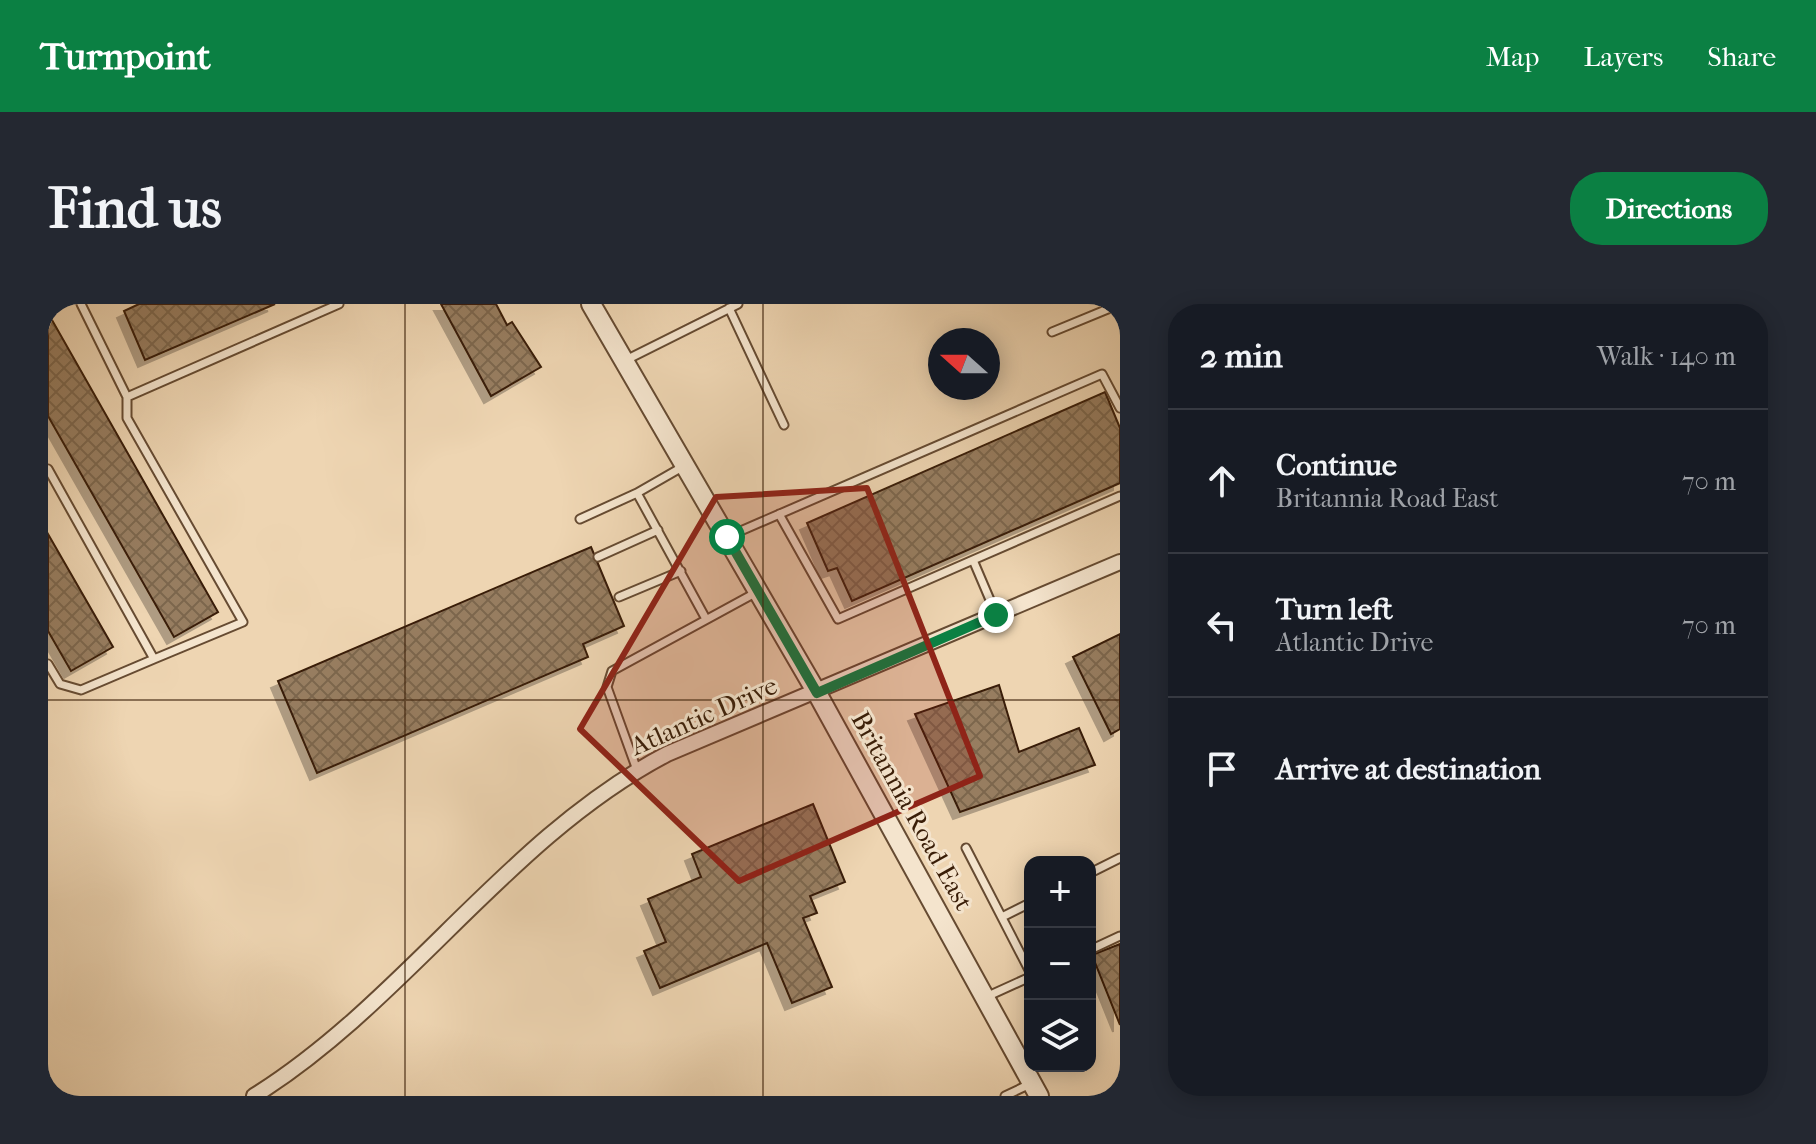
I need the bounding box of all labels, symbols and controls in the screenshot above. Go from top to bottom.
text: Turnpoint [40,34,211,79]
text: Map [1486,40,1539,73]
text: Layers [1583,40,1663,73]
text: Share [1707,40,1776,73]
button: Directions [1570,172,1768,245]
text: Find us [48,176,222,241]
north arrow [928,328,1000,400]
text: 2 min [1200,336,1283,376]
text: Walk · 140 m [1597,341,1736,372]
text: Continue [1276,448,1397,483]
icon: ahead [1200,459,1244,503]
text: 70 m [1682,466,1736,497]
text: Britannia Road East [1276,483,1498,514]
route start [709,519,745,555]
text: Turn left [1276,592,1393,627]
route end [978,597,1014,633]
icon: left [1200,603,1244,647]
text: 70 m [1682,610,1736,641]
text: Atlantic Drive [1276,627,1433,658]
street label: Atlantic Drive [625,670,782,763]
street label: Britannia Road East [845,706,980,916]
icon: arrive [1200,747,1244,791]
text: Arrive at destination [1276,752,1541,787]
map controls [1024,856,1096,1072]
button: + [1024,856,1096,928]
button: − [1024,928,1096,1000]
button: layers [1024,1000,1096,1072]

